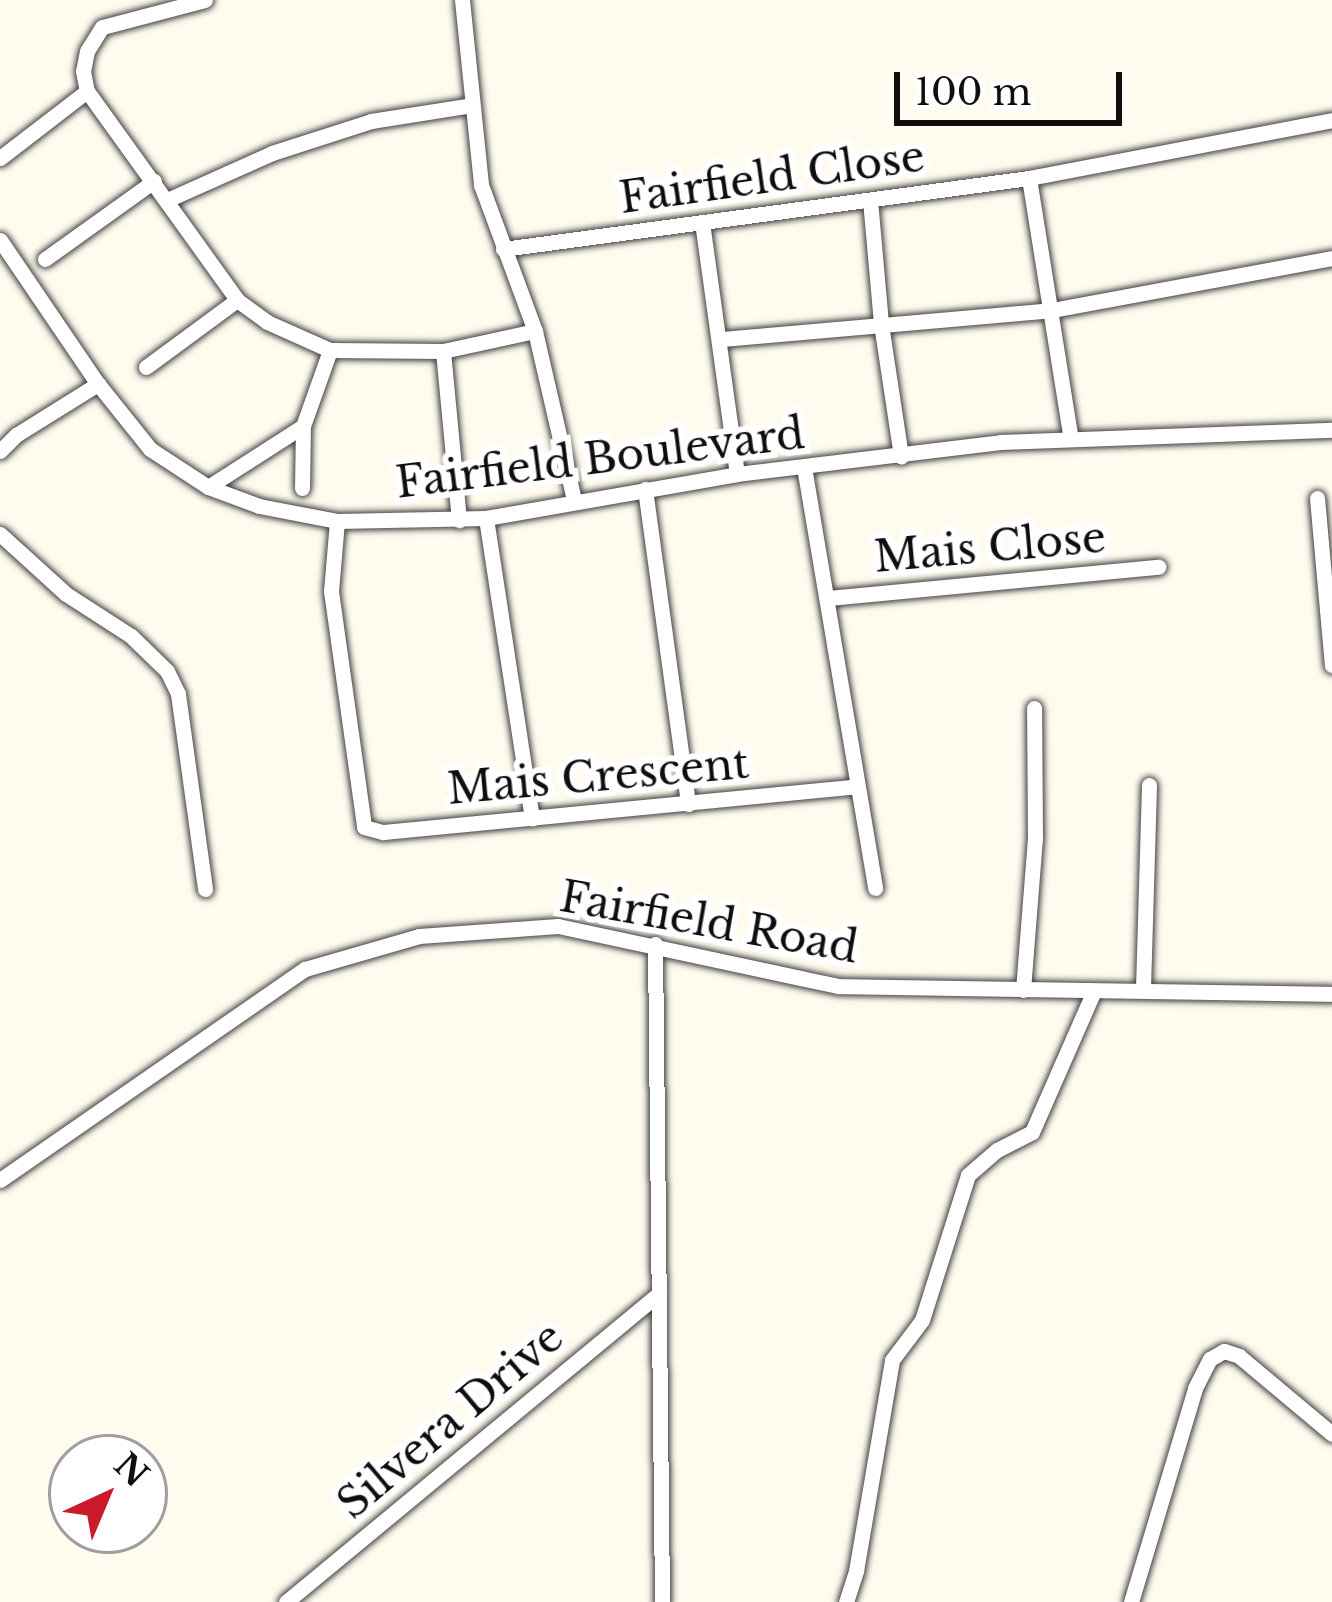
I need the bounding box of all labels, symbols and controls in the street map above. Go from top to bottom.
scale bar [900,48,1128,122]
text: 100 m [915,70,1031,115]
street label: Fairfield Close [616,131,928,223]
street label: Fairfield Boulevard [393,408,807,508]
street label: Mais Close [872,512,1108,582]
street label: Mais Crescent [445,738,751,814]
street label: Fairfield Road [556,871,862,973]
street label: Silvera Drive [327,1311,573,1529]
north arrow [48,1434,168,1554]
text: N [106,1444,157,1495]

